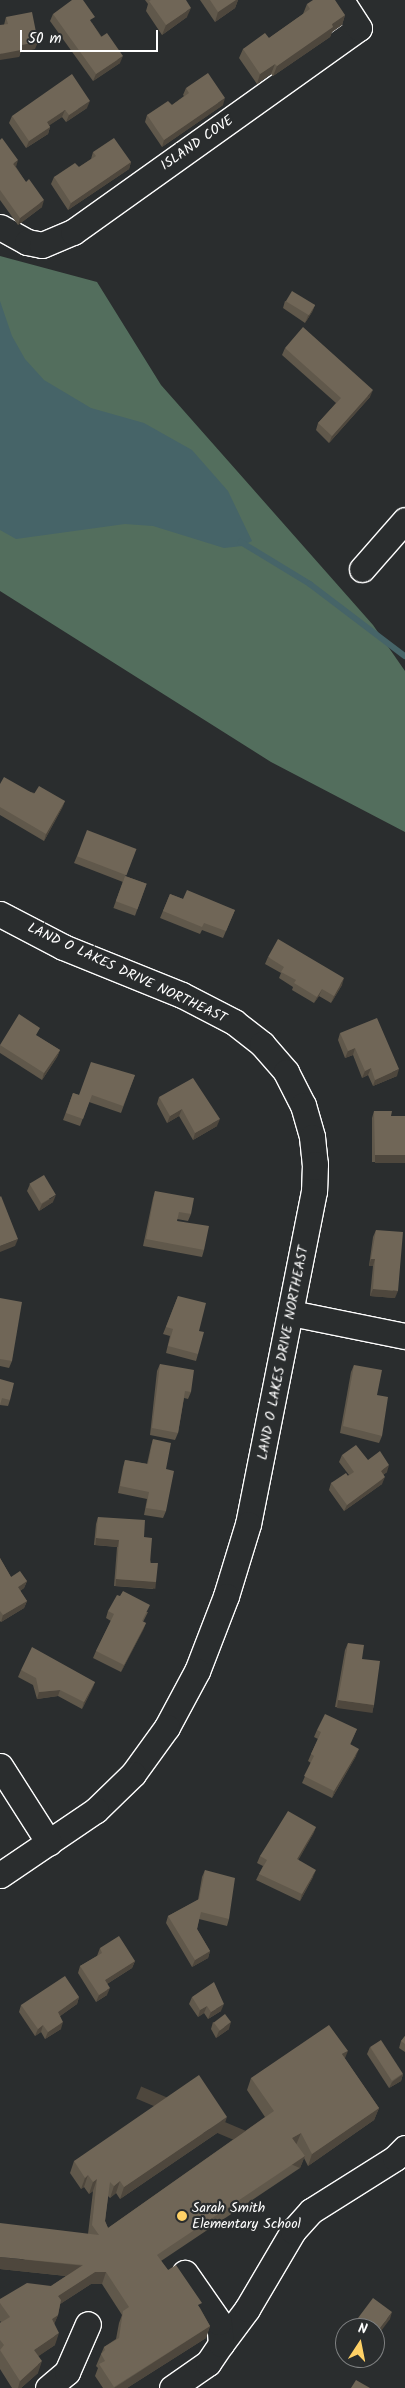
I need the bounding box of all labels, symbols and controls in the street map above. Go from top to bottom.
scale bar [22,20,160,52]
text: 50 m [28,27,62,51]
street label: ISLAND COVE [158,112,236,174]
street label: LAND O LAKES DRIVE NORTHEAST [25,919,229,1027]
street label: LAND O LAKES DRIVE NORTHEAST [254,1245,312,1461]
place label: Sarah Smith Elementary School [192,2200,301,2232]
marker: Sarah Smith Elementary School [176,2210,188,2222]
north arrow [335,2318,385,2368]
text: N [356,2318,369,2341]

